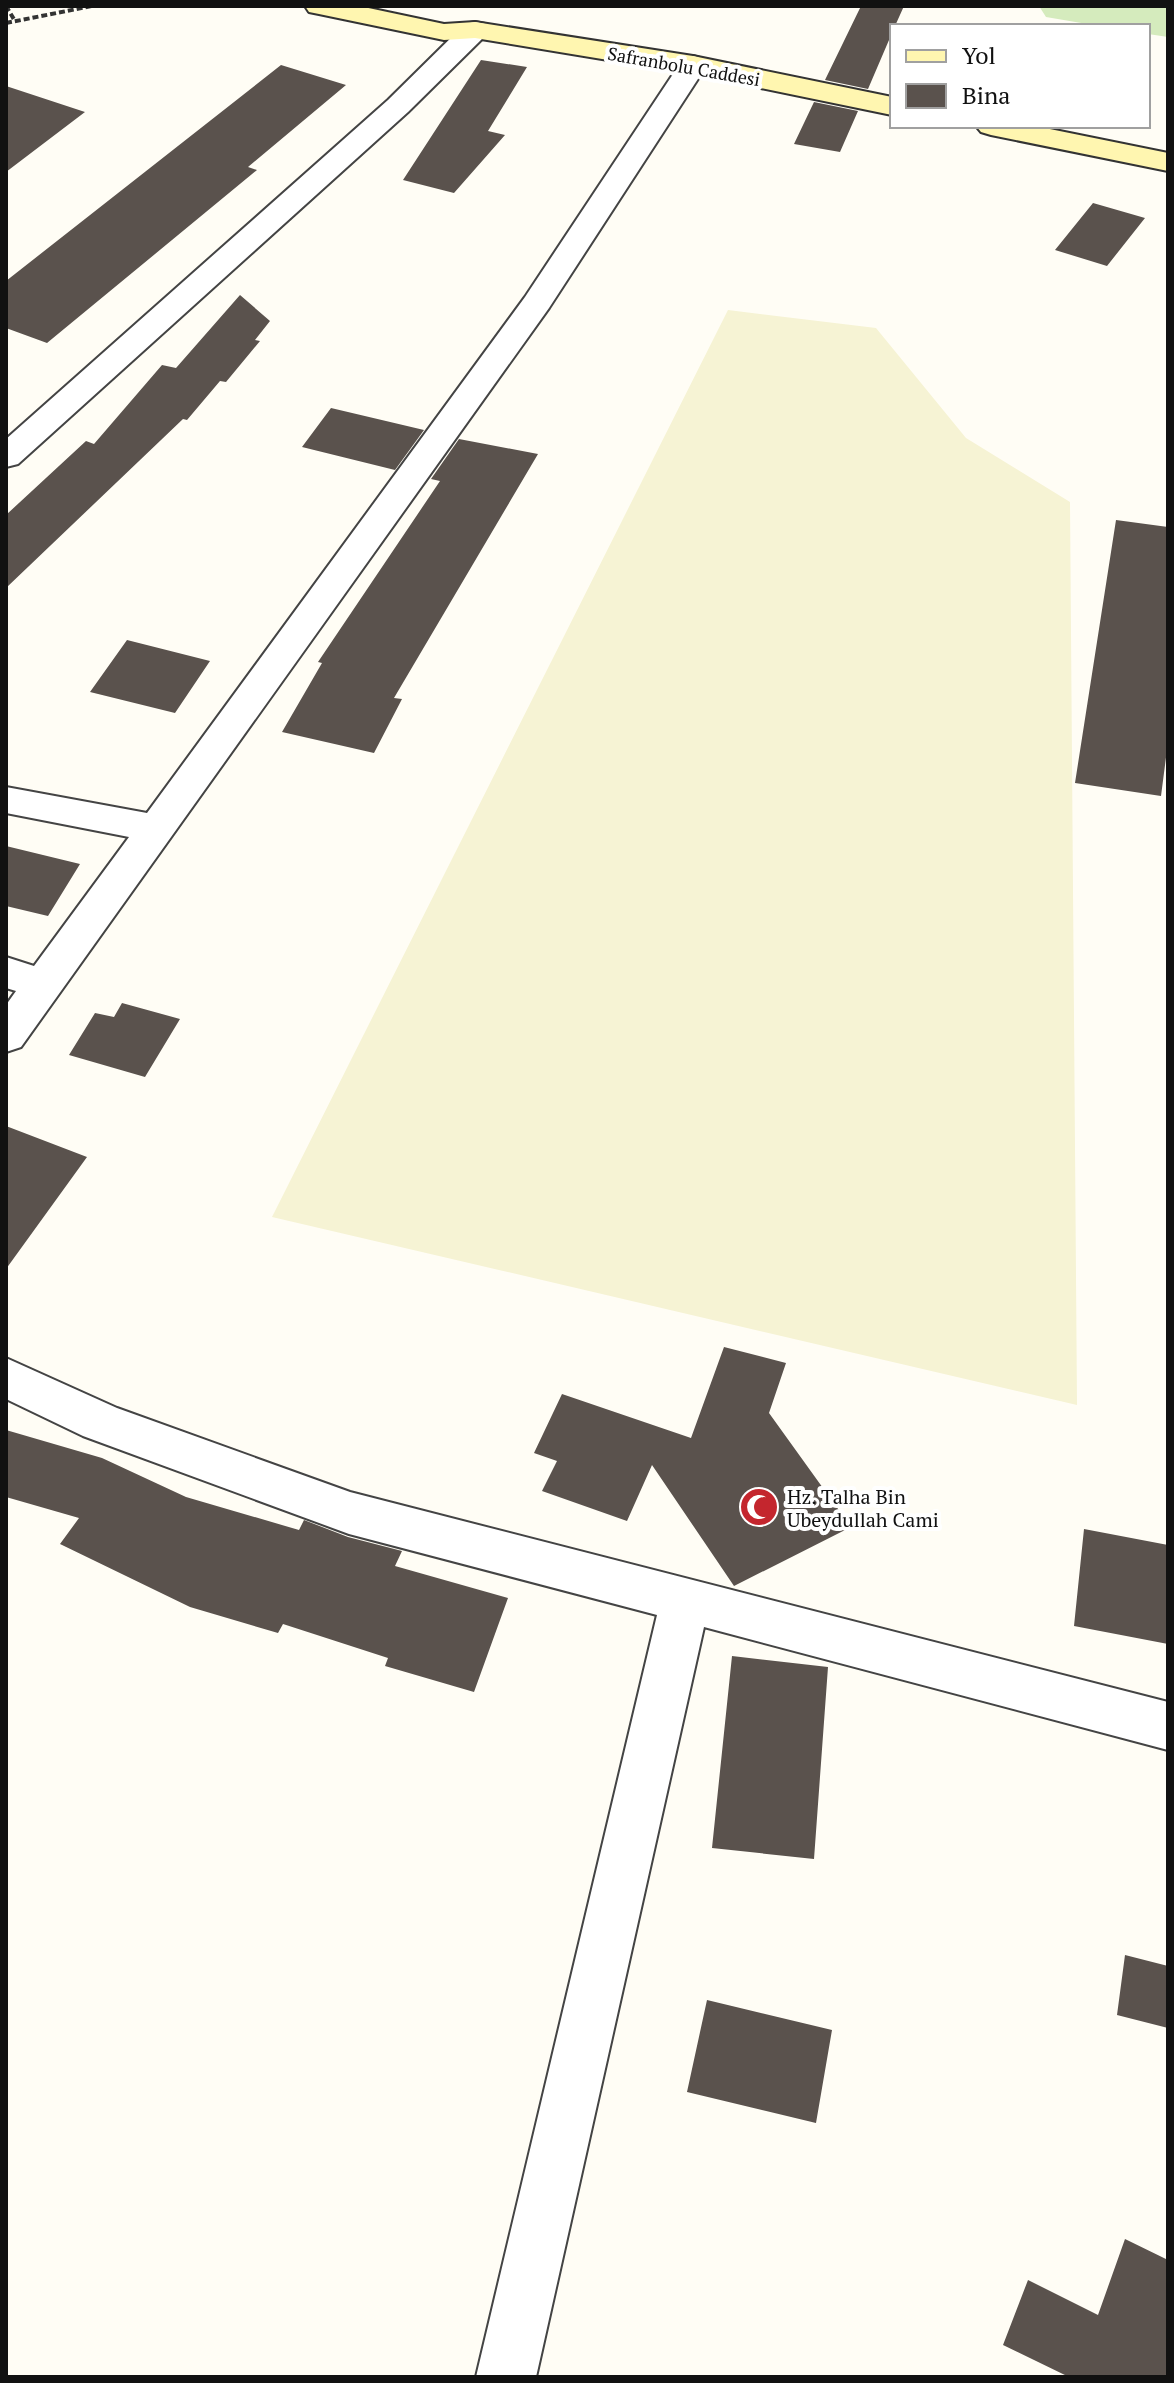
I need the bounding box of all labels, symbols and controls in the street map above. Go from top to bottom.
legend [890,24,1150,128]
text: Yol [962,39,996,71]
street label: Safranbolu Caddesi [606,41,762,91]
text: Bina [962,79,1010,111]
place label: Hz. Talha Bin Ubeydullah Cami [787,1483,939,1533]
mosque icon: Hz. Talha Bin Ubeydullah Cami [738,1486,780,1528]

